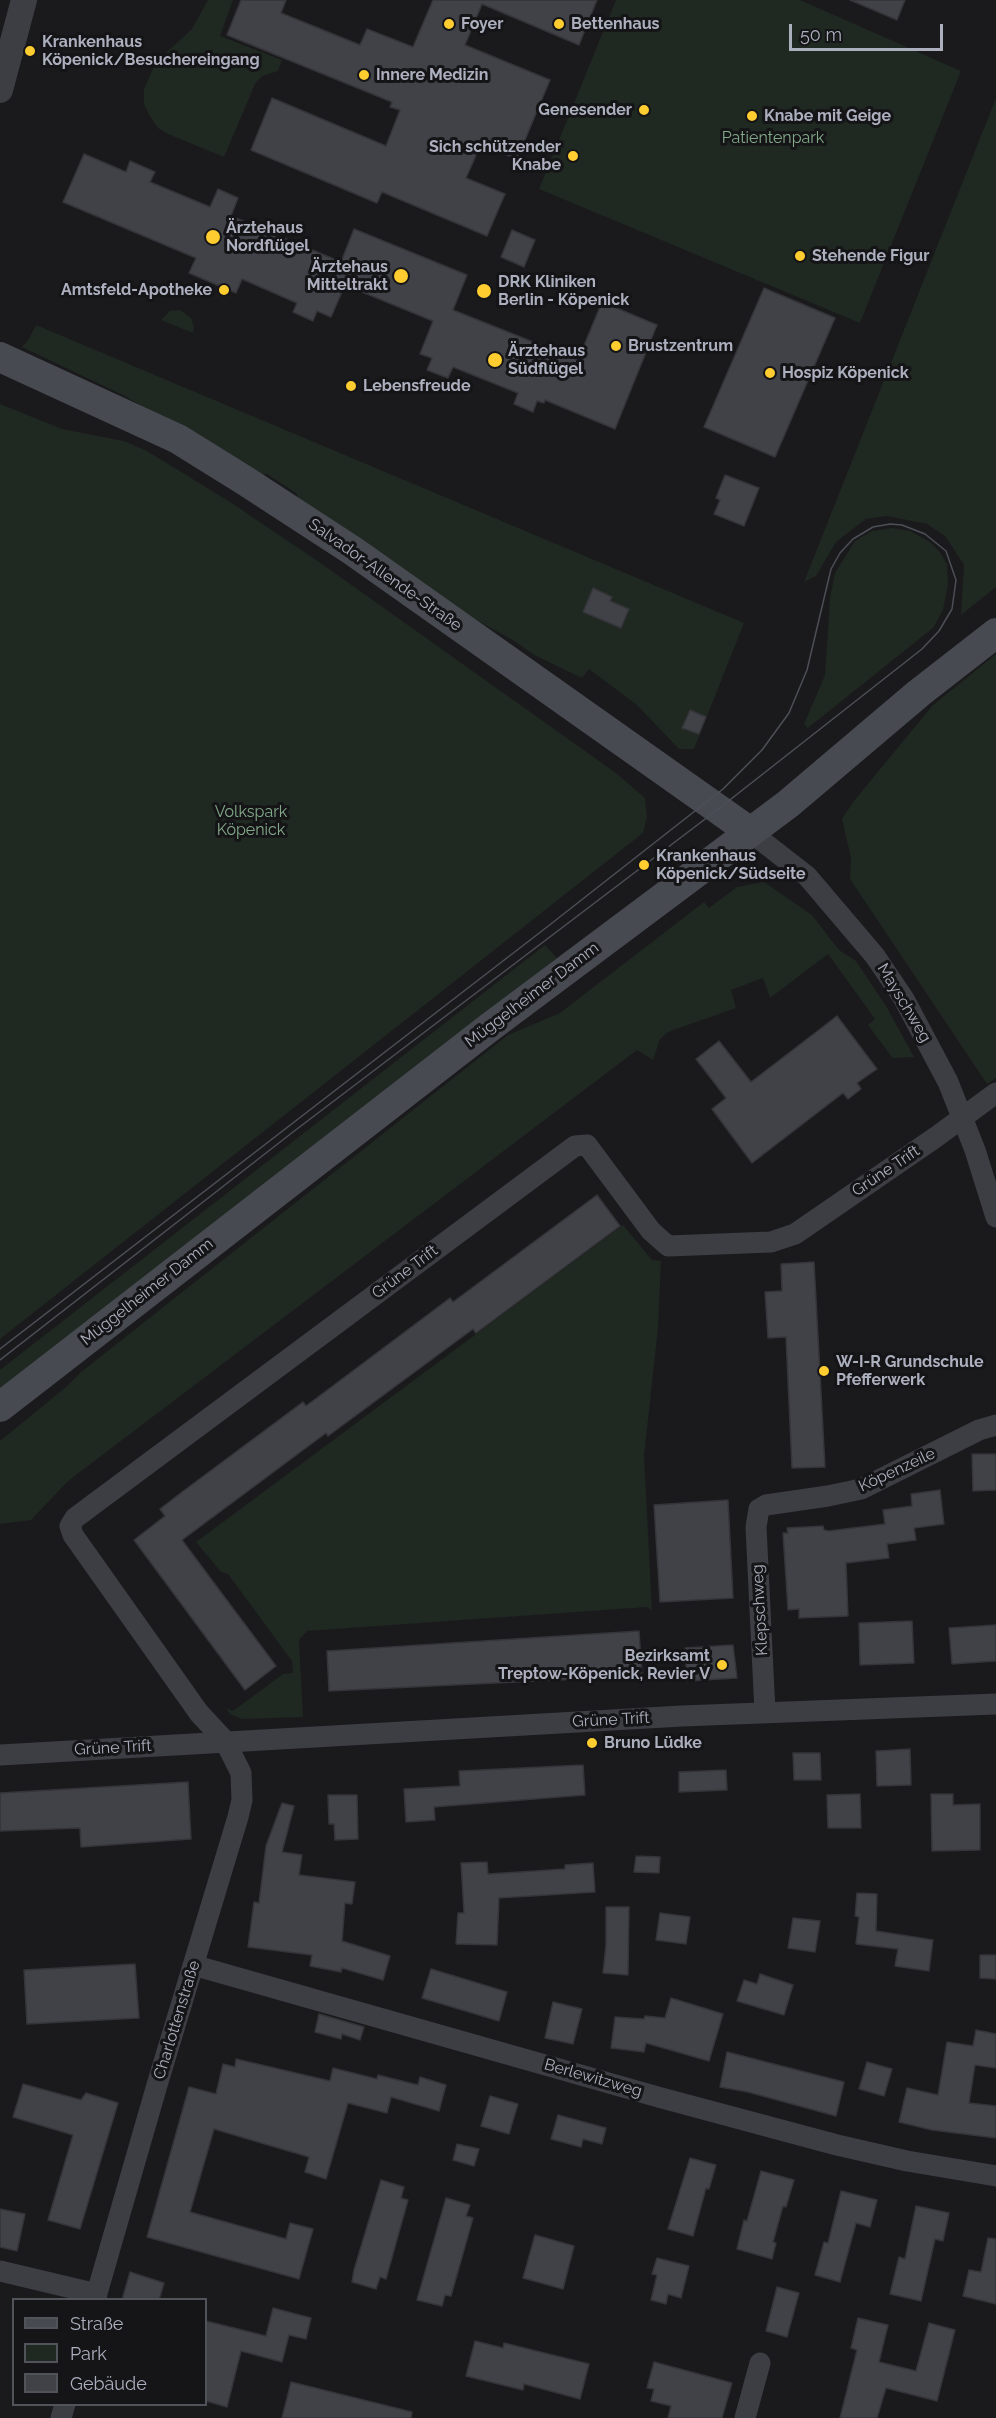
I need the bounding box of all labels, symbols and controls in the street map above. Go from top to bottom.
scale bar [792,12,946,50]
place label: Foyer [461,14,503,34]
place label: Bettenhaus [571,14,659,34]
marker: Foyer [442,17,456,31]
marker: Bettenhaus [552,17,566,31]
text: 50 m [800,24,842,45]
place label: Krankenhaus Köpenick/Besuchereingang [42,32,260,70]
marker: Krankenhaus Köpenick/Besuchereingang [23,44,37,58]
place label: Innere Medizin [376,65,488,85]
marker: Innere Medizin [357,68,371,82]
place label: Genesender [538,100,632,120]
marker: Genesender [637,103,651,117]
place label: Knabe mit Geige [764,106,891,126]
marker: Knabe mit Geige [745,109,759,123]
park label: Patientenpark [722,128,824,148]
place label: Sich schützender Knabe [429,137,561,175]
marker: Sich schützender Knabe [566,149,580,163]
place label: Ärztehaus Nordflügel [226,218,309,256]
marker: Ärztehaus Nordflügel [204,228,222,246]
place label: Stehende Figur [812,246,929,266]
marker: Stehende Figur [793,249,807,263]
place label: Ärztehaus Mitteltrakt [307,257,388,295]
marker: Ärztehaus Mitteltrakt [392,267,410,285]
place label: DRK Kliniken Berlin - Köpenick [498,272,629,310]
place label: Amtsfeld-Apotheke [61,280,212,300]
marker: DRK Kliniken Berlin - Köpenick [475,282,493,300]
marker: Amtsfeld-Apotheke [217,283,231,297]
place label: Brustzentrum [628,336,733,356]
marker: Brustzentrum [609,339,623,353]
place label: Ärztehaus Südflügel [508,341,585,379]
marker: Ärztehaus Südflügel [486,351,504,369]
place label: Hospiz Köpenick [782,363,909,383]
marker: Hospiz Köpenick [763,366,777,380]
place label: Lebensfreude [363,376,470,396]
marker: Lebensfreude [344,379,358,393]
street label: Salvador-Allende-Straße [305,515,465,635]
park label: Volkspark Köpenick [215,802,287,840]
place label: Krankenhaus Köpenick/Südseite [656,846,806,884]
marker: Krankenhaus Köpenick/Südseite [637,858,651,872]
street label: Müggelheimer Damm [461,938,603,1052]
street label: Mayschweg [873,960,935,1046]
street label: Grüne Trift [849,1141,923,1201]
street label: Müggelheimer Damm [77,1234,217,1350]
street label: Grüne Trift [368,1241,442,1303]
place label: W-I-R Grundschule Pfefferwerk [836,1352,984,1390]
marker: W-I-R Grundschule Pfefferwerk [817,1364,831,1378]
street label: Köpenzeile [856,1444,938,1496]
street label: Klepschweg [748,1564,772,1656]
place label: Bezirksamt Treptow-Köpenick, Revier V [498,1646,710,1684]
marker: Bezirksamt Treptow-Köpenick, Revier V [715,1658,729,1672]
street label: Grüne Trift [572,1708,650,1732]
place label: Bruno Lüdke [604,1733,702,1753]
street label: Grüne Trift [74,1736,152,1760]
marker: Bruno Lüdke [585,1736,599,1750]
street label: Charlottenstraße [150,1958,204,2082]
street label: Berlewitzweg [542,2055,644,2101]
legend [12,2298,207,2406]
text: Straße [70,2313,123,2334]
text: Park [70,2343,107,2364]
text: Gebäude [70,2373,147,2394]

